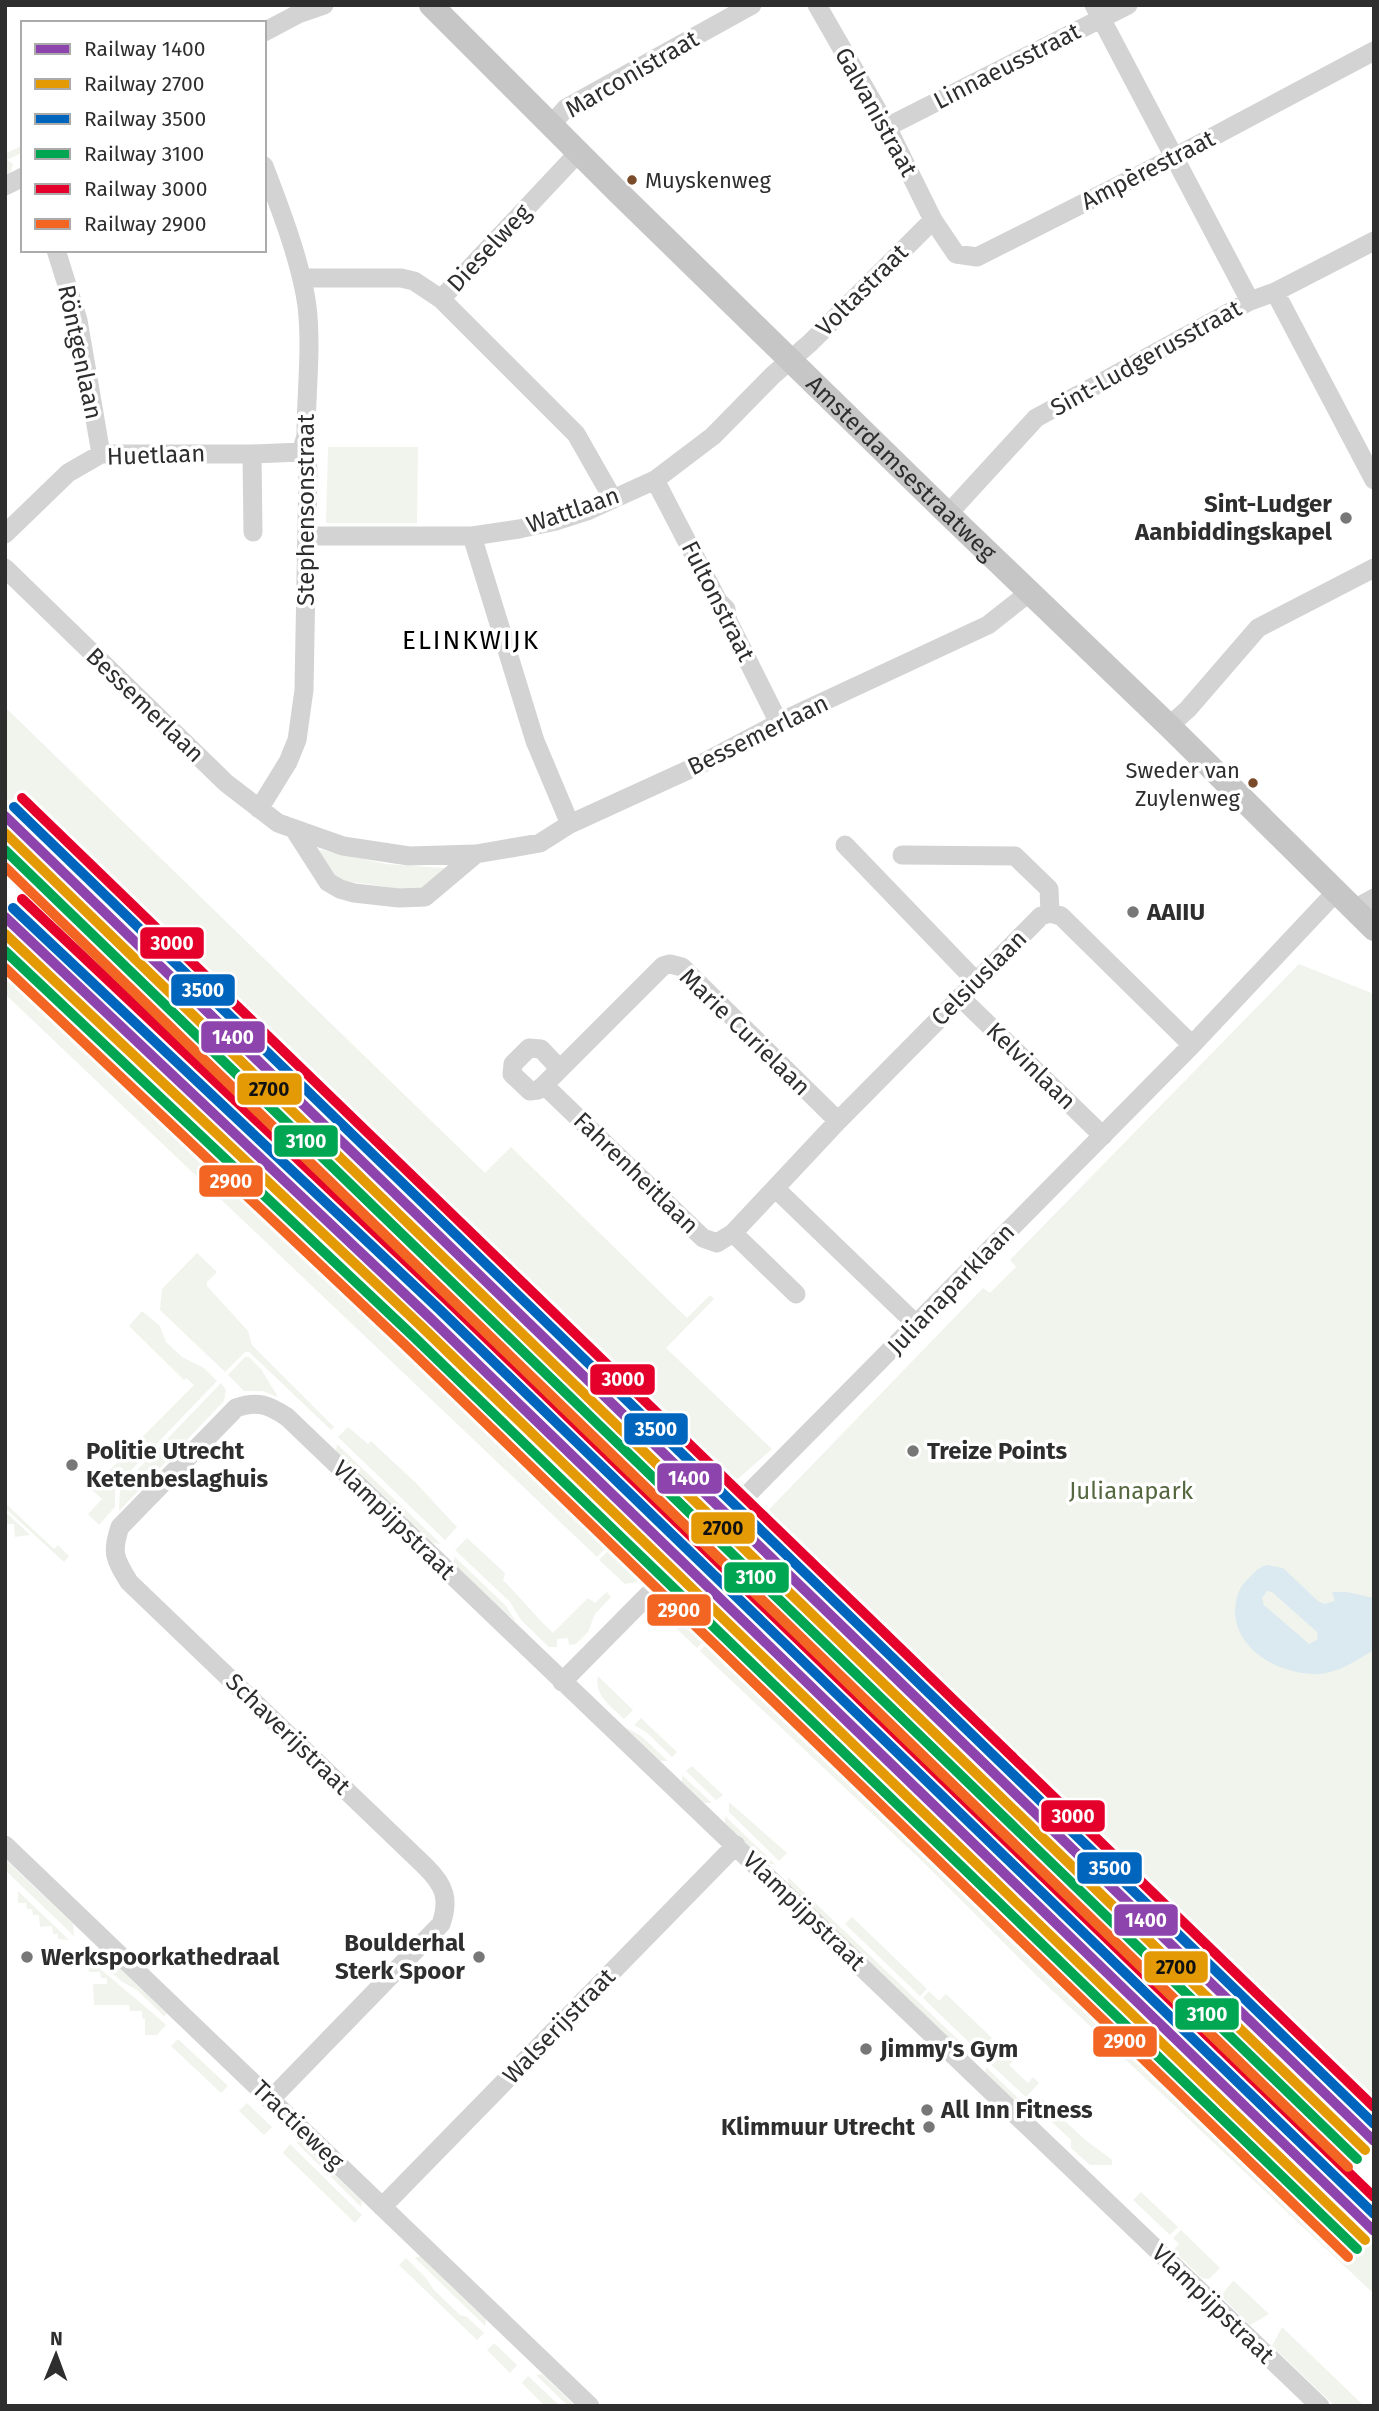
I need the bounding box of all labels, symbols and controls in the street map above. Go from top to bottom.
street label: Linnaeusstraat [929,17,1085,115]
legend [21,21,266,252]
street label: Marconistraat [560,24,704,123]
text: Railway 1400 [84,36,206,62]
street label: Galvanistraat [829,43,923,182]
text: Railway 2700 [84,71,205,97]
text: Railway 3500 [84,106,206,132]
street label: Ampèrestraat [1076,124,1220,216]
text: Railway 3100 [84,141,204,167]
place label: Muyskenweg [645,167,772,194]
marker: Muyskenweg [625,173,639,187]
text: Railway 3000 [84,176,207,202]
street label: Dieselweg [441,198,537,298]
text: Railway 2900 [84,211,206,237]
street label: Voltastraat [810,238,914,342]
street label: Röntgenlaan [52,282,108,422]
street label: Sint-Ludgerusstraat [1046,294,1246,422]
street label: Amsterdamsestraatweg [801,370,1002,567]
street label: Stephensonstraat [292,414,320,606]
street label: Huetlaan [106,439,206,471]
street label: Wattlaan [523,481,623,539]
place label: Sint-Ludger Aanbiddingskapel [1134,490,1333,546]
marker: Sint-Ludger Aanbiddingskapel [1338,510,1354,526]
street label: Fultonstraat [676,536,760,666]
district label: ELINKWIJK [402,625,540,656]
street label: Bessemerlaan [80,642,210,768]
street label: Bessemerlaan [683,689,833,781]
place label: Sweder van Zuylenweg [1125,757,1241,812]
marker: Sweder van Zuylenweg [1246,776,1260,790]
place label: AAIIU [1146,898,1205,926]
marker: AAIIU [1125,904,1141,920]
street label: Celsiuslaan [926,925,1032,1031]
line badge: 3000 [139,926,205,960]
text: 3000 [149,932,194,955]
street label: Marie Curielaan [674,963,816,1101]
line badge: 3500 [170,973,236,1007]
text: 3500 [181,979,224,1002]
street label: Kelvinlaan [981,1017,1081,1115]
line badge: 1400 [200,1020,266,1054]
text: 1400 [212,1026,254,1049]
line badge: 2700 [236,1072,303,1106]
text: 2700 [249,1078,289,1101]
street label: Fahrenheitlaan [568,1106,704,1240]
line badge: 3100 [273,1124,339,1158]
text: 3100 [285,1130,326,1153]
line badge: 2900 [198,1164,264,1198]
text: 2900 [210,1170,252,1193]
street label: Julianaparklaan [882,1218,1020,1360]
line badge: 3000 [589,1363,656,1396]
text: 3000 [600,1368,645,1391]
line badge: 3500 [623,1412,689,1446]
text: 3500 [634,1418,677,1441]
place label: Politie Utrecht Ketenbeslaghuis [86,1437,269,1493]
place label: Treize Points [927,1437,1067,1465]
marker: Treize Points [905,1443,921,1459]
street label: Vlampijpstraat [327,1455,461,1585]
marker: Politie Utrecht Ketenbeslaghuis [64,1457,80,1473]
line badge: 1400 [656,1462,723,1495]
text: 1400 [668,1467,710,1490]
park label: Julianapark [1069,1477,1194,1505]
line badge: 2700 [690,1511,756,1545]
text: 2700 [703,1517,743,1540]
line badge: 3100 [723,1561,790,1594]
text: 3100 [735,1566,776,1589]
line badge: 2900 [646,1593,712,1627]
text: 2900 [658,1599,700,1622]
street label: Schaverijstraat [220,1668,356,1801]
line badge: 3000 [1040,1799,1106,1833]
text: 3000 [1050,1805,1095,1828]
street label: Vlampijpstraat [737,1846,871,1976]
line badge: 3500 [1076,1851,1143,1885]
text: 3500 [1088,1857,1131,1880]
line badge: 1400 [1113,1903,1179,1937]
text: 1400 [1125,1909,1167,1932]
place label: Boulderhal Sterk Spoor [335,1929,466,1985]
place label: Werkspoorkathedraal [41,1943,280,1971]
marker: Werkspoorkathedraal [19,1949,35,1965]
marker: Boulderhal Sterk Spoor [471,1949,487,1965]
line badge: 2700 [1143,1950,1209,1984]
text: 2700 [1156,1956,1196,1979]
street label: Walserijstraat [497,1962,621,2089]
line badge: 3100 [1174,1997,1240,2031]
text: 3100 [1186,2003,1227,2026]
line badge: 2900 [1092,2025,1158,2058]
text: 2900 [1104,2030,1146,2053]
place label: Jimmy's Gym [879,2035,1018,2063]
marker: Jimmy's Gym [858,2041,874,2057]
street label: Tractieweg [247,2075,350,2176]
place label: All Inn Fitness [940,2096,1093,2124]
marker: All Inn Fitness [919,2102,935,2118]
place label: Klimmuur Utrecht [721,2113,916,2141]
marker: Klimmuur Utrecht [921,2119,937,2135]
street label: Vlampijpstraat [1146,2239,1280,2369]
north arrow [21,2320,91,2390]
text: N [50,2327,63,2350]

